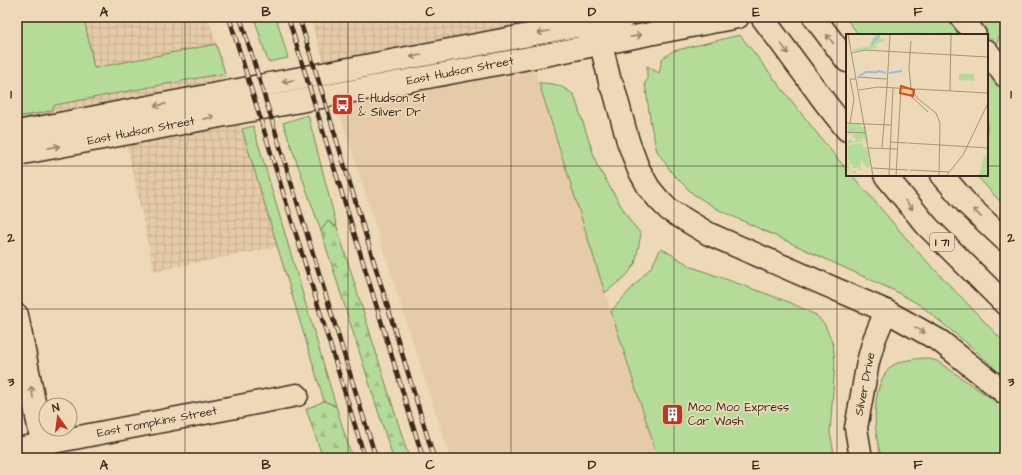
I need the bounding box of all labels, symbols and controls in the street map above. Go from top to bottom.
text: A [100,3,109,21]
text: B [261,3,271,21]
text: C [425,3,435,21]
text: D [588,3,597,21]
text: E [752,3,760,21]
text: F [913,3,923,21]
one-way arrow [537,28,550,36]
one-way arrow [629,32,642,40]
one-way arrow [826,34,835,45]
inset map [846,34,988,176]
one-way arrow [781,43,789,54]
street label: East Hudson Street [405,52,515,90]
one-way arrow [410,53,423,61]
one-way arrow [282,77,295,85]
text: 1 [10,85,12,103]
text: 1 [1010,85,1012,103]
place label: E Hudson St & Silver Dr [358,90,426,121]
bus stop icon: E Hudson St & Silver Dr [330,92,356,118]
one-way arrow [154,101,167,109]
street label: East Hudson Street [86,112,196,150]
one-way arrow [202,114,215,122]
one-way arrow [47,143,60,151]
one-way arrow [905,200,914,210]
one-way arrow [972,208,982,218]
text: 2 [6,229,15,247]
text: 2 [1006,229,1015,247]
road number: I 71 [930,233,954,251]
one-way arrow [914,327,926,335]
street label: Silver Drive [851,350,880,417]
text: 3 [7,373,15,391]
text: 3 [1007,373,1015,391]
one-way arrow [28,386,36,399]
north arrow [38,397,78,437]
place label: Moo Moo Express Car Wash [688,399,789,430]
text: N [51,400,61,416]
building icon: Moo Moo Express Car Wash [660,401,686,427]
street label: East Tompkins Street [95,402,219,442]
text: A [100,456,109,474]
text: B [261,456,271,474]
text: C [425,456,435,474]
text: D [588,456,597,474]
text: E [752,456,760,474]
text: F [913,456,923,474]

